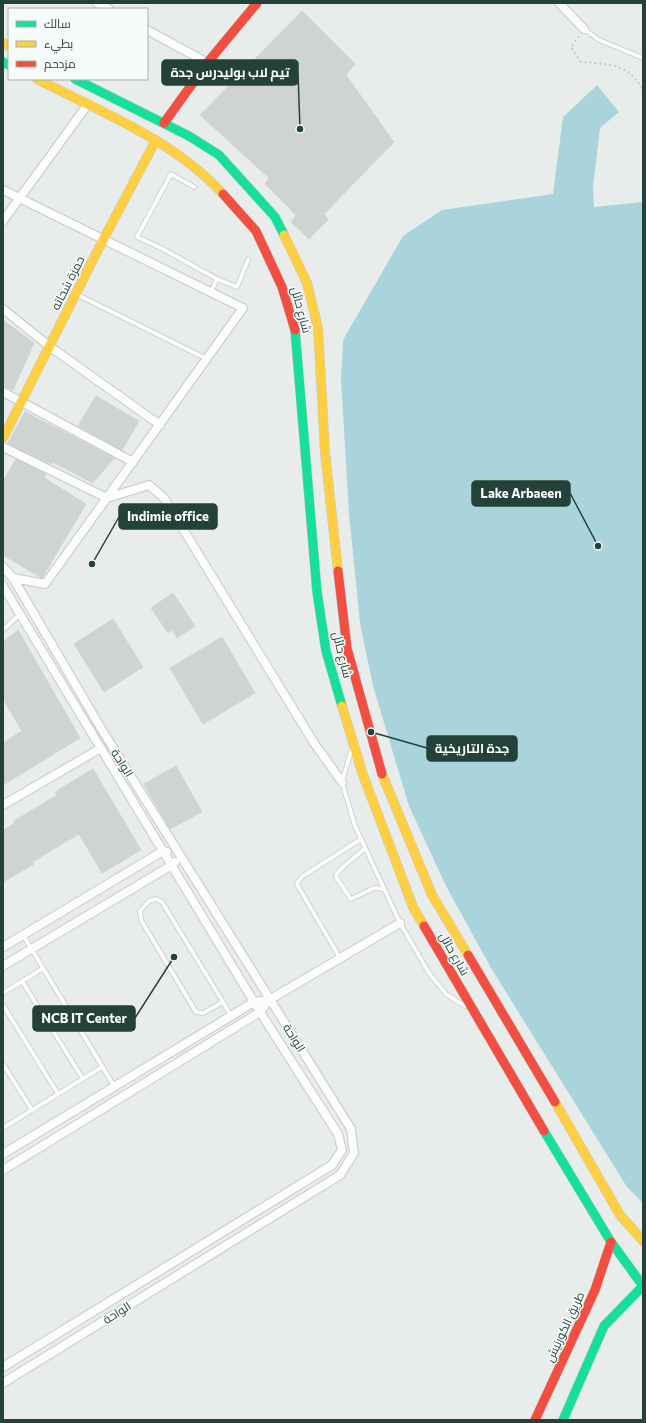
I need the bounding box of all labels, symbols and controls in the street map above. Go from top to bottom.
legend [8,8,148,80]
text: سالك [44,16,71,30]
text: بطيء [44,36,73,54]
text: مزدحم [44,56,76,72]
callout: تيم لاب بوليدرس جدة [162,60,298,85]
text: تيم لاب بوليدرس جدة [170,64,290,82]
street label: حمزة شحاته [48,253,88,312]
street label: شارع حائل [287,285,315,335]
callout: Lake Arbaeen [472,481,570,506]
text: Lake Arbaeen [480,485,562,501]
callout: Indimie office [119,504,217,529]
text: Indimie office [127,508,209,524]
street label: شارع حائل [329,630,356,680]
callout: جدة التاريخية [427,736,517,761]
text: جدة التاريخية [435,740,509,756]
street label: الواحة [108,746,137,780]
street label: شارع حائل [435,929,473,979]
callout: NCB IT Center [33,1006,135,1031]
text: NCB IT Center [41,1010,127,1026]
street label: الواحة [280,1021,309,1055]
street label: طريق الكورنيش [542,1289,587,1364]
street label: الواحة [100,1298,134,1327]

